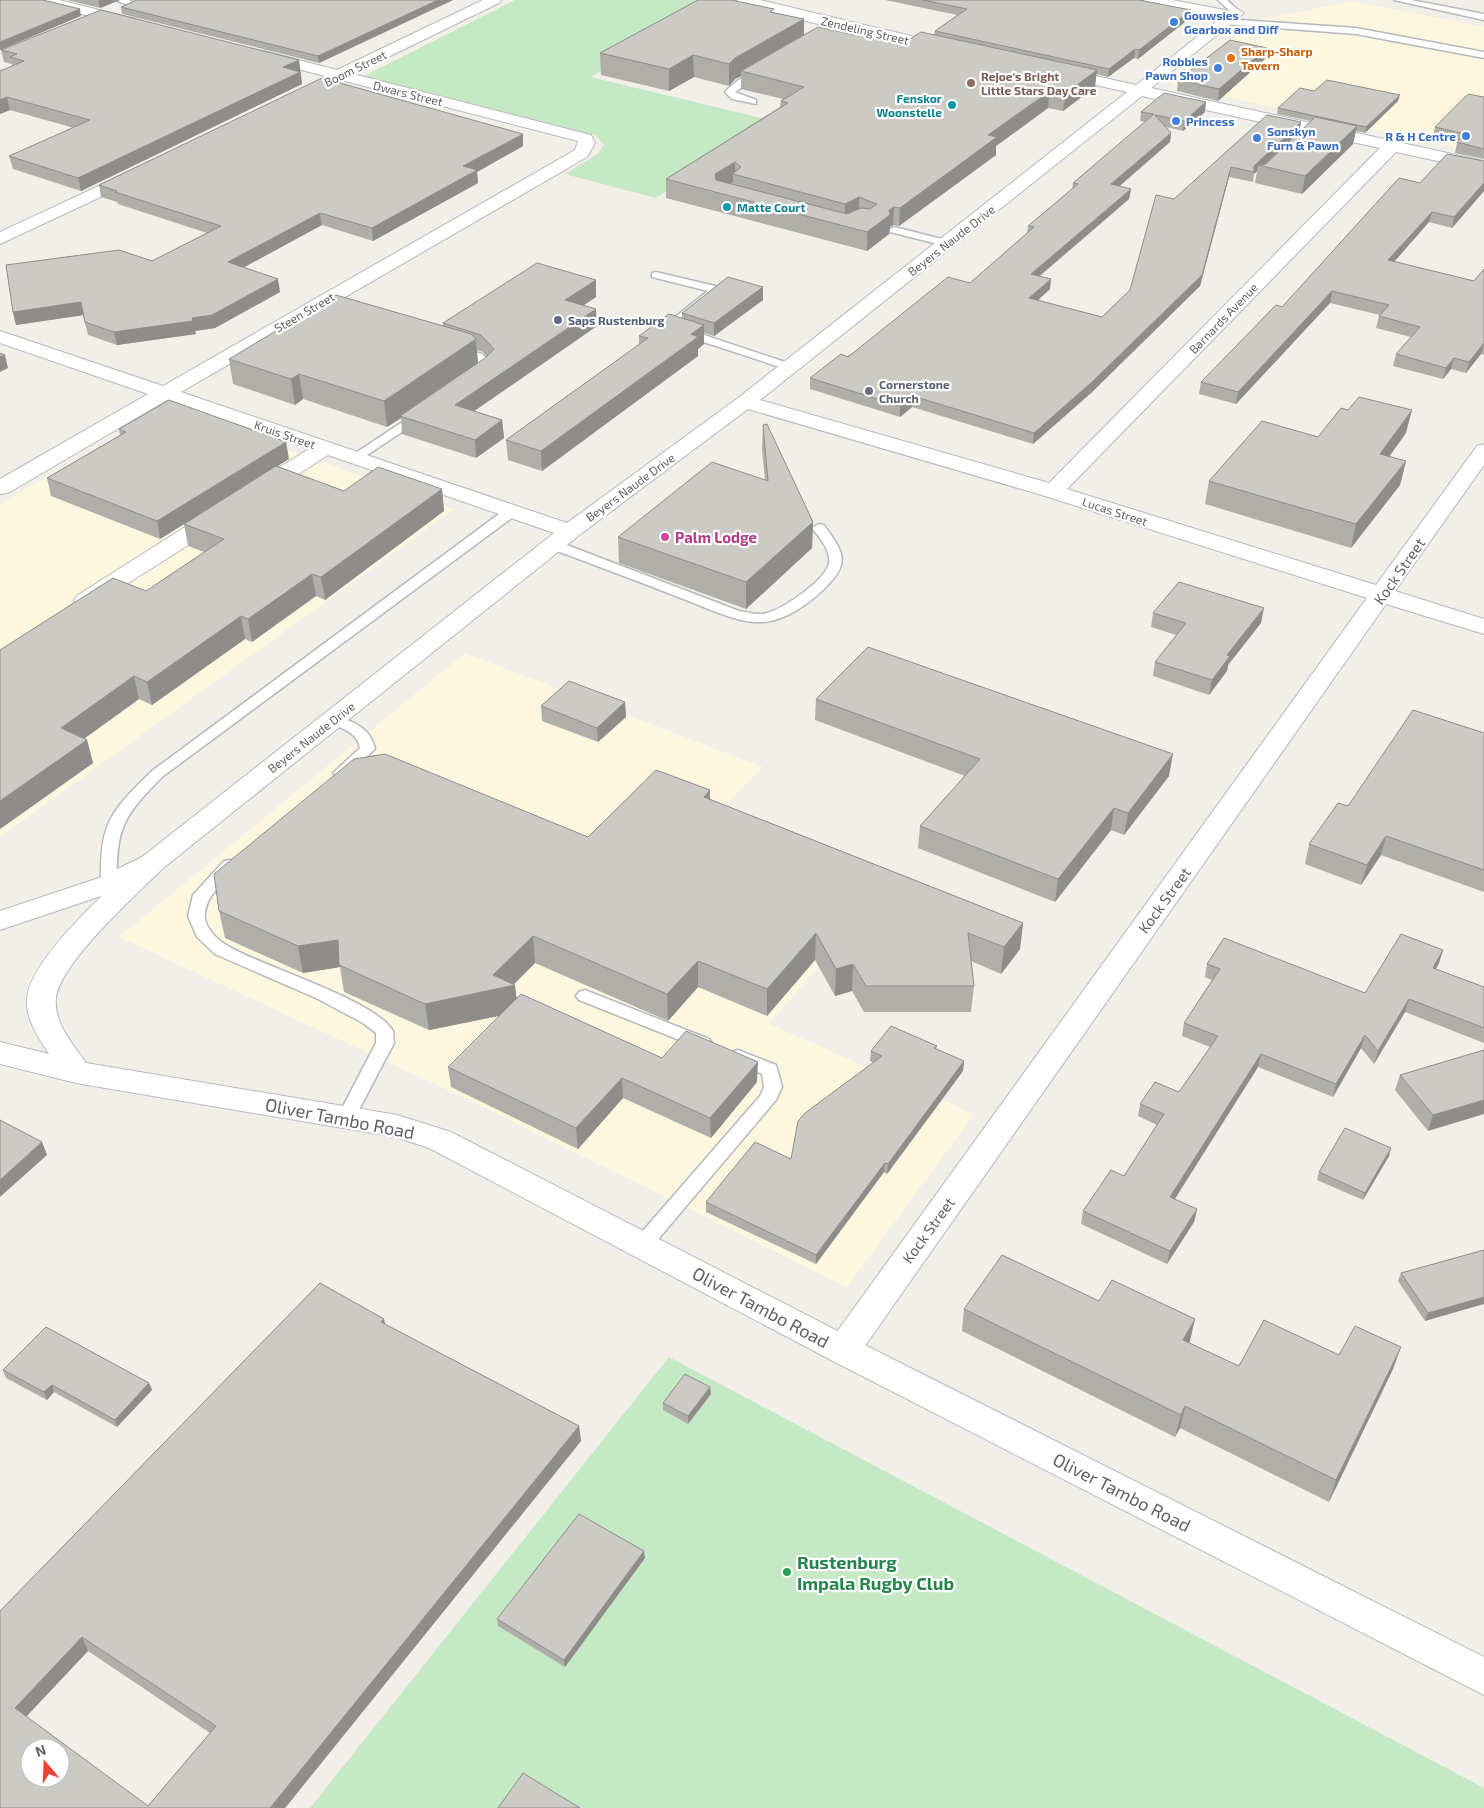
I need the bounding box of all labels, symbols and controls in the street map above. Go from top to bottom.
place label: Gouwsies Gearbox and Diff [1184,8,1279,36]
street label: Zendeling Street [820,13,911,47]
marker: Gouwsies Gearbox and Diff [1168,16,1180,28]
place label: Sharp-Sharp Tavern [1241,44,1313,72]
street label: Boom Street [322,47,389,89]
marker: Sharp-Sharp Tavern [1225,52,1237,64]
place label: Robbies Pawn Shop [1145,54,1208,82]
marker: Robbies Pawn Shop [1212,62,1224,74]
place label: Rejoe's Bright Little Stars Day Care [981,69,1097,98]
marker: Rejoe's Bright Little Stars Day Care [965,77,977,89]
street label: Dwars Street [372,78,445,109]
place label: Fenskor Woonstelle [876,91,942,119]
marker: Fenskor Woonstelle [946,99,958,111]
place label: Princess [1186,114,1235,128]
marker: Princess [1170,115,1182,127]
place label: Sonskyn Furn & Pawn [1267,124,1339,152]
place label: R & H Centre [1385,129,1456,143]
marker: R & H Centre [1460,130,1472,142]
marker: Sonskyn Furn & Pawn [1251,132,1263,144]
place label: Matte Court [737,200,805,214]
marker: Matte Court [721,201,733,213]
street label: Beyers Naude Drive [905,202,997,278]
street label: Barnards Avenue [1186,280,1260,356]
street label: Steen Street [271,289,337,335]
place label: Saps Rustenburg [568,313,665,327]
marker: Saps Rustenburg [552,314,564,326]
place label: Cornerstone Church [879,377,950,405]
marker: Cornerstone Church [863,385,875,397]
street label: Kruis Street [253,417,318,451]
street label: Beyers Naude Drive [583,450,677,524]
street label: Lucas Street [1081,494,1150,528]
place label: Palm Lodge [675,528,757,546]
marker: Palm Lodge [659,531,671,543]
street label: Kock Street [1370,534,1429,608]
street label: Beyers Naude Drive [265,699,357,775]
street label: Kock Street [1134,863,1194,936]
street label: Oliver Tambo Road [263,1093,417,1143]
street label: Kock Street [898,1193,958,1266]
street label: Oliver Tambo Road [689,1262,833,1352]
street label: Oliver Tambo Road [1049,1448,1195,1536]
place label: Rustenburg Impala Rugby Club [797,1551,954,1594]
marker: Rustenburg Impala Rugby Club [781,1566,793,1578]
north arrow [20,1738,70,1788]
text: N [33,1741,48,1760]

